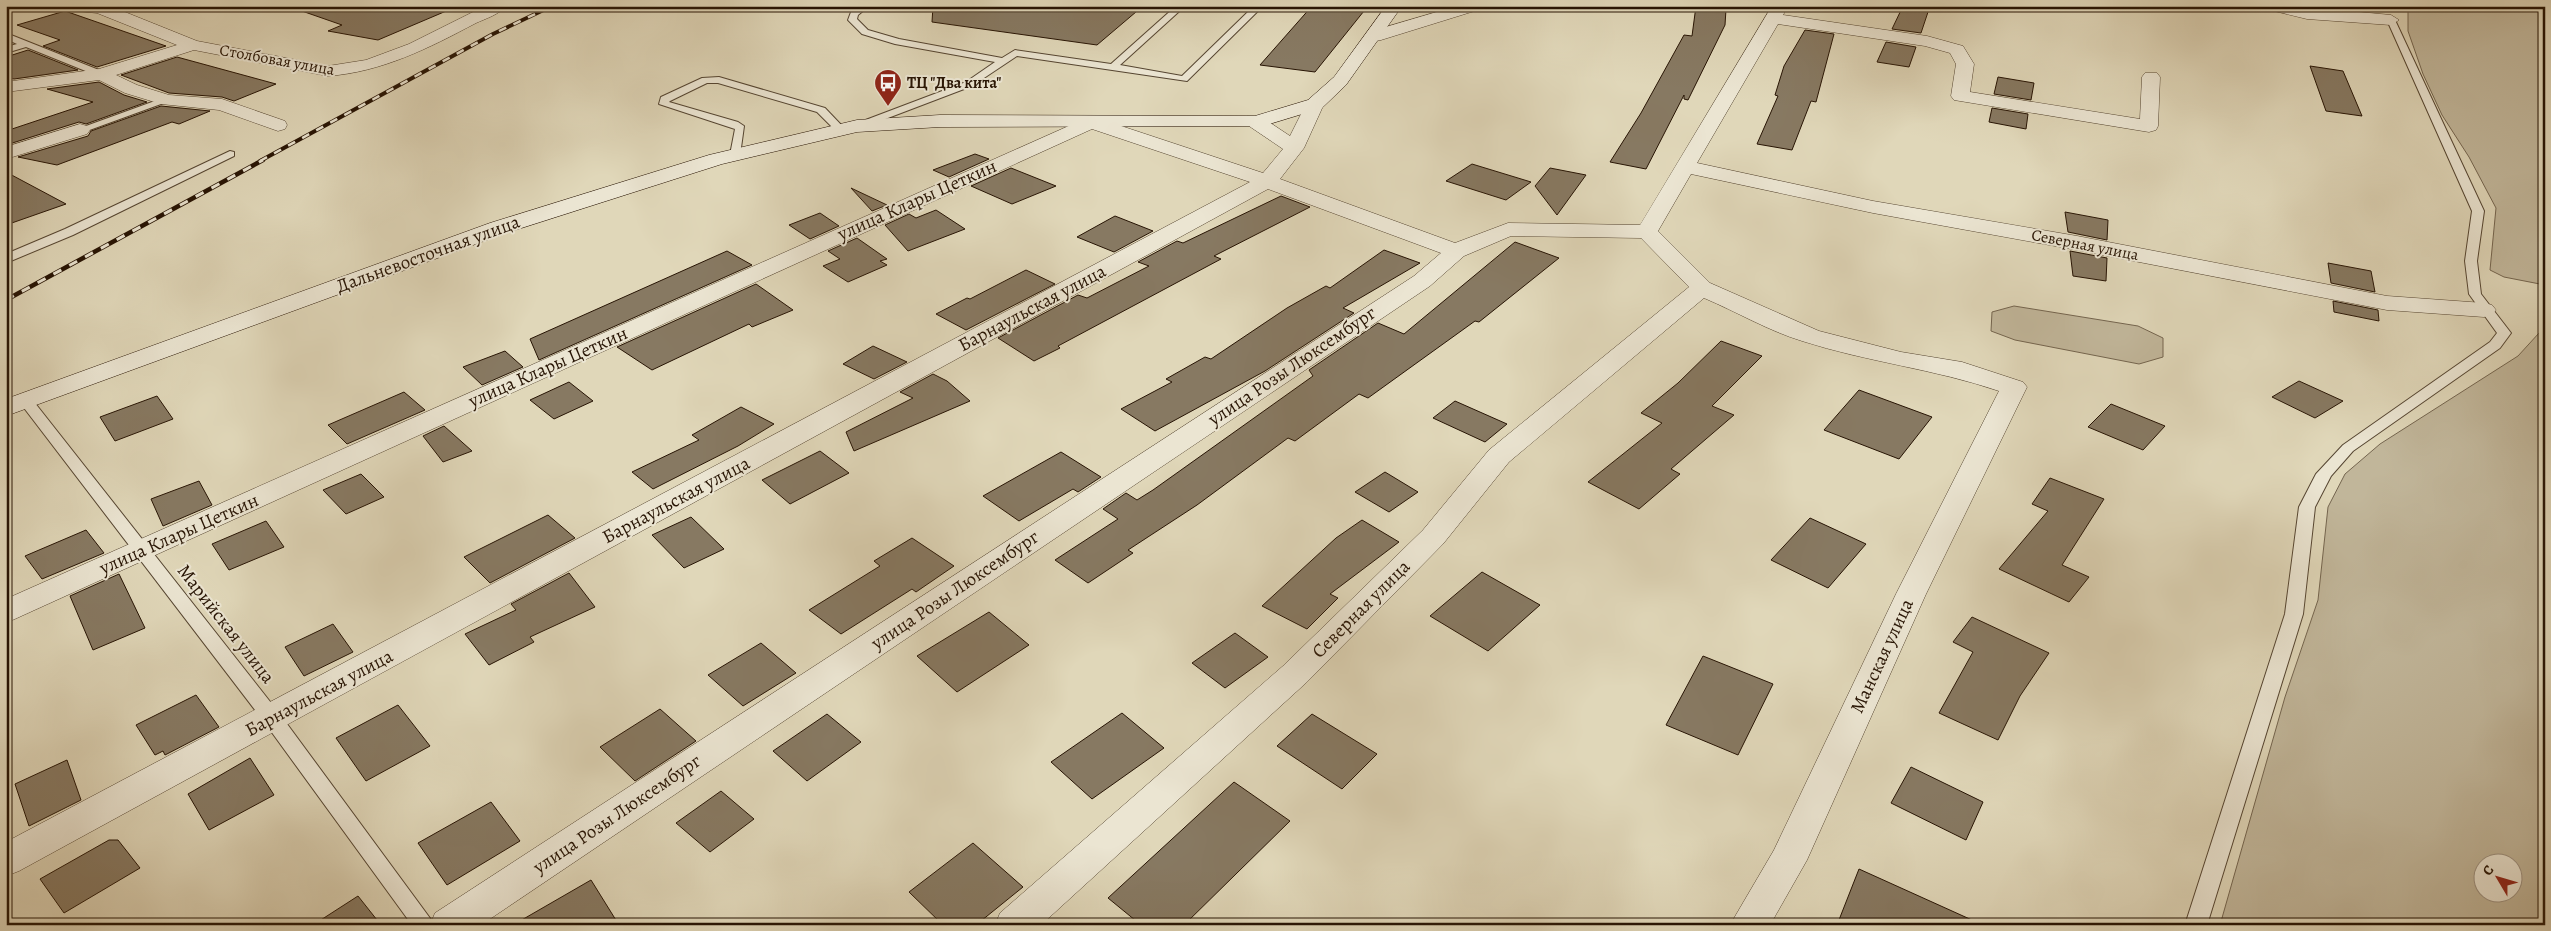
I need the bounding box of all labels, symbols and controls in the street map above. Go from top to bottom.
street label: Столбовая улица [218,39,337,81]
bus stop icon: ТЦ "Два кита" [873,68,903,107]
place label: ТЦ "Два кита" [907,72,1001,94]
street label: улица Клары Цеткин [832,153,1001,247]
street label: Дальневосточная улица [333,209,524,299]
street label: Северная улица [2030,224,2141,266]
street label: Барнаульская улица [954,258,1111,358]
street label: улица Розы Люксембург [1202,300,1381,432]
street label: улица Клары Цеткин [463,320,632,414]
street label: Барнаульская улица [598,450,755,550]
street label: улица Клары Цеткин [94,487,263,581]
street label: улица Розы Люксембург [865,524,1044,656]
street label: Северная улица [1306,554,1416,664]
street label: Марийская улица [171,559,281,689]
street label: Манская улица [1844,594,1920,718]
street label: Барнаульская улица [241,643,398,743]
street label: улица Розы Люксембург [527,748,706,880]
north arrow [2474,854,2524,904]
text: С [2478,861,2499,880]

